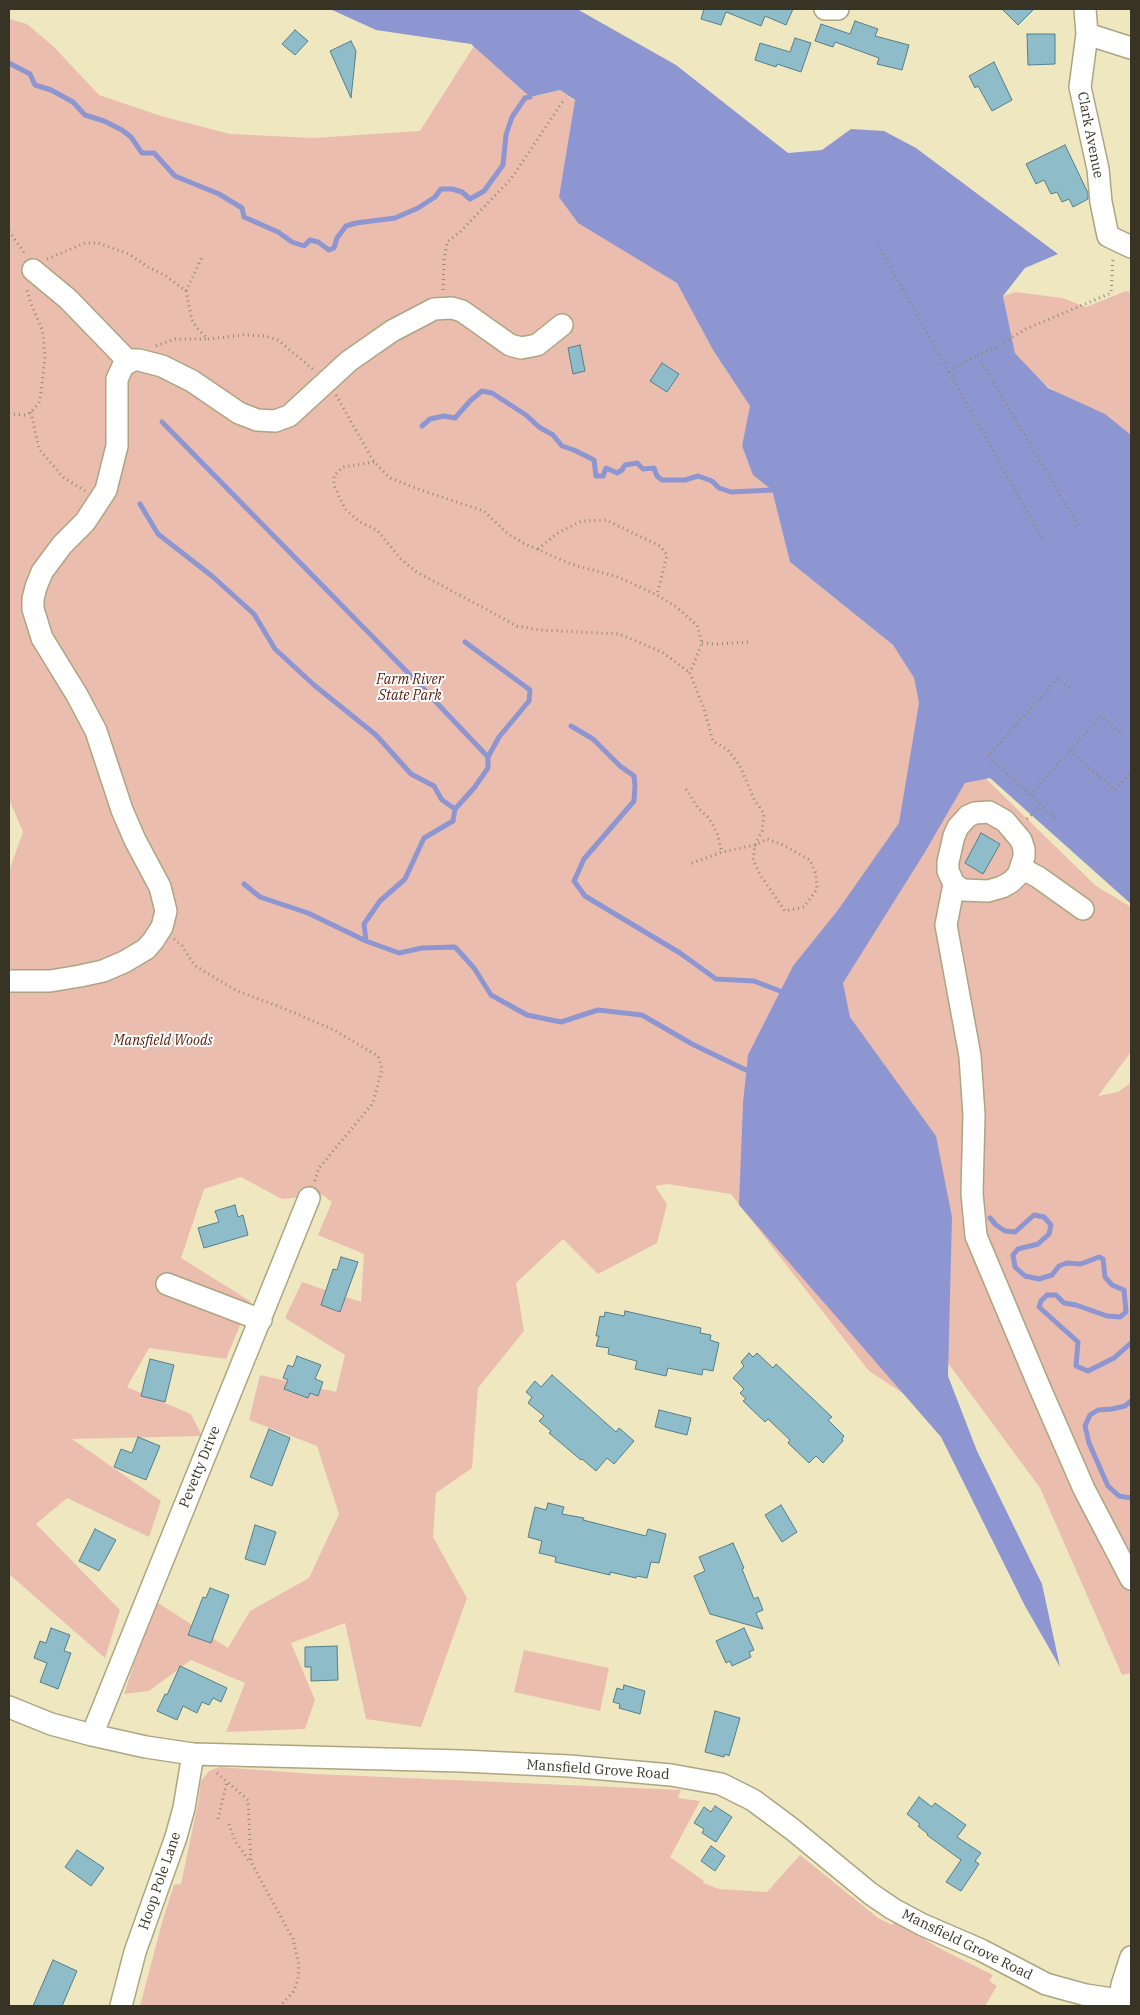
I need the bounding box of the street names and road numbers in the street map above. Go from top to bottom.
street label: Clark Avenue [1073,90,1107,180]
street label: Pevetty Drive [176,1424,224,1510]
street label: Mansfield Grove Road [526,1757,670,1783]
street label: Hoop Pole Lane [135,1830,185,1932]
street label: Mansfield Grove Road [899,1906,1035,1984]

